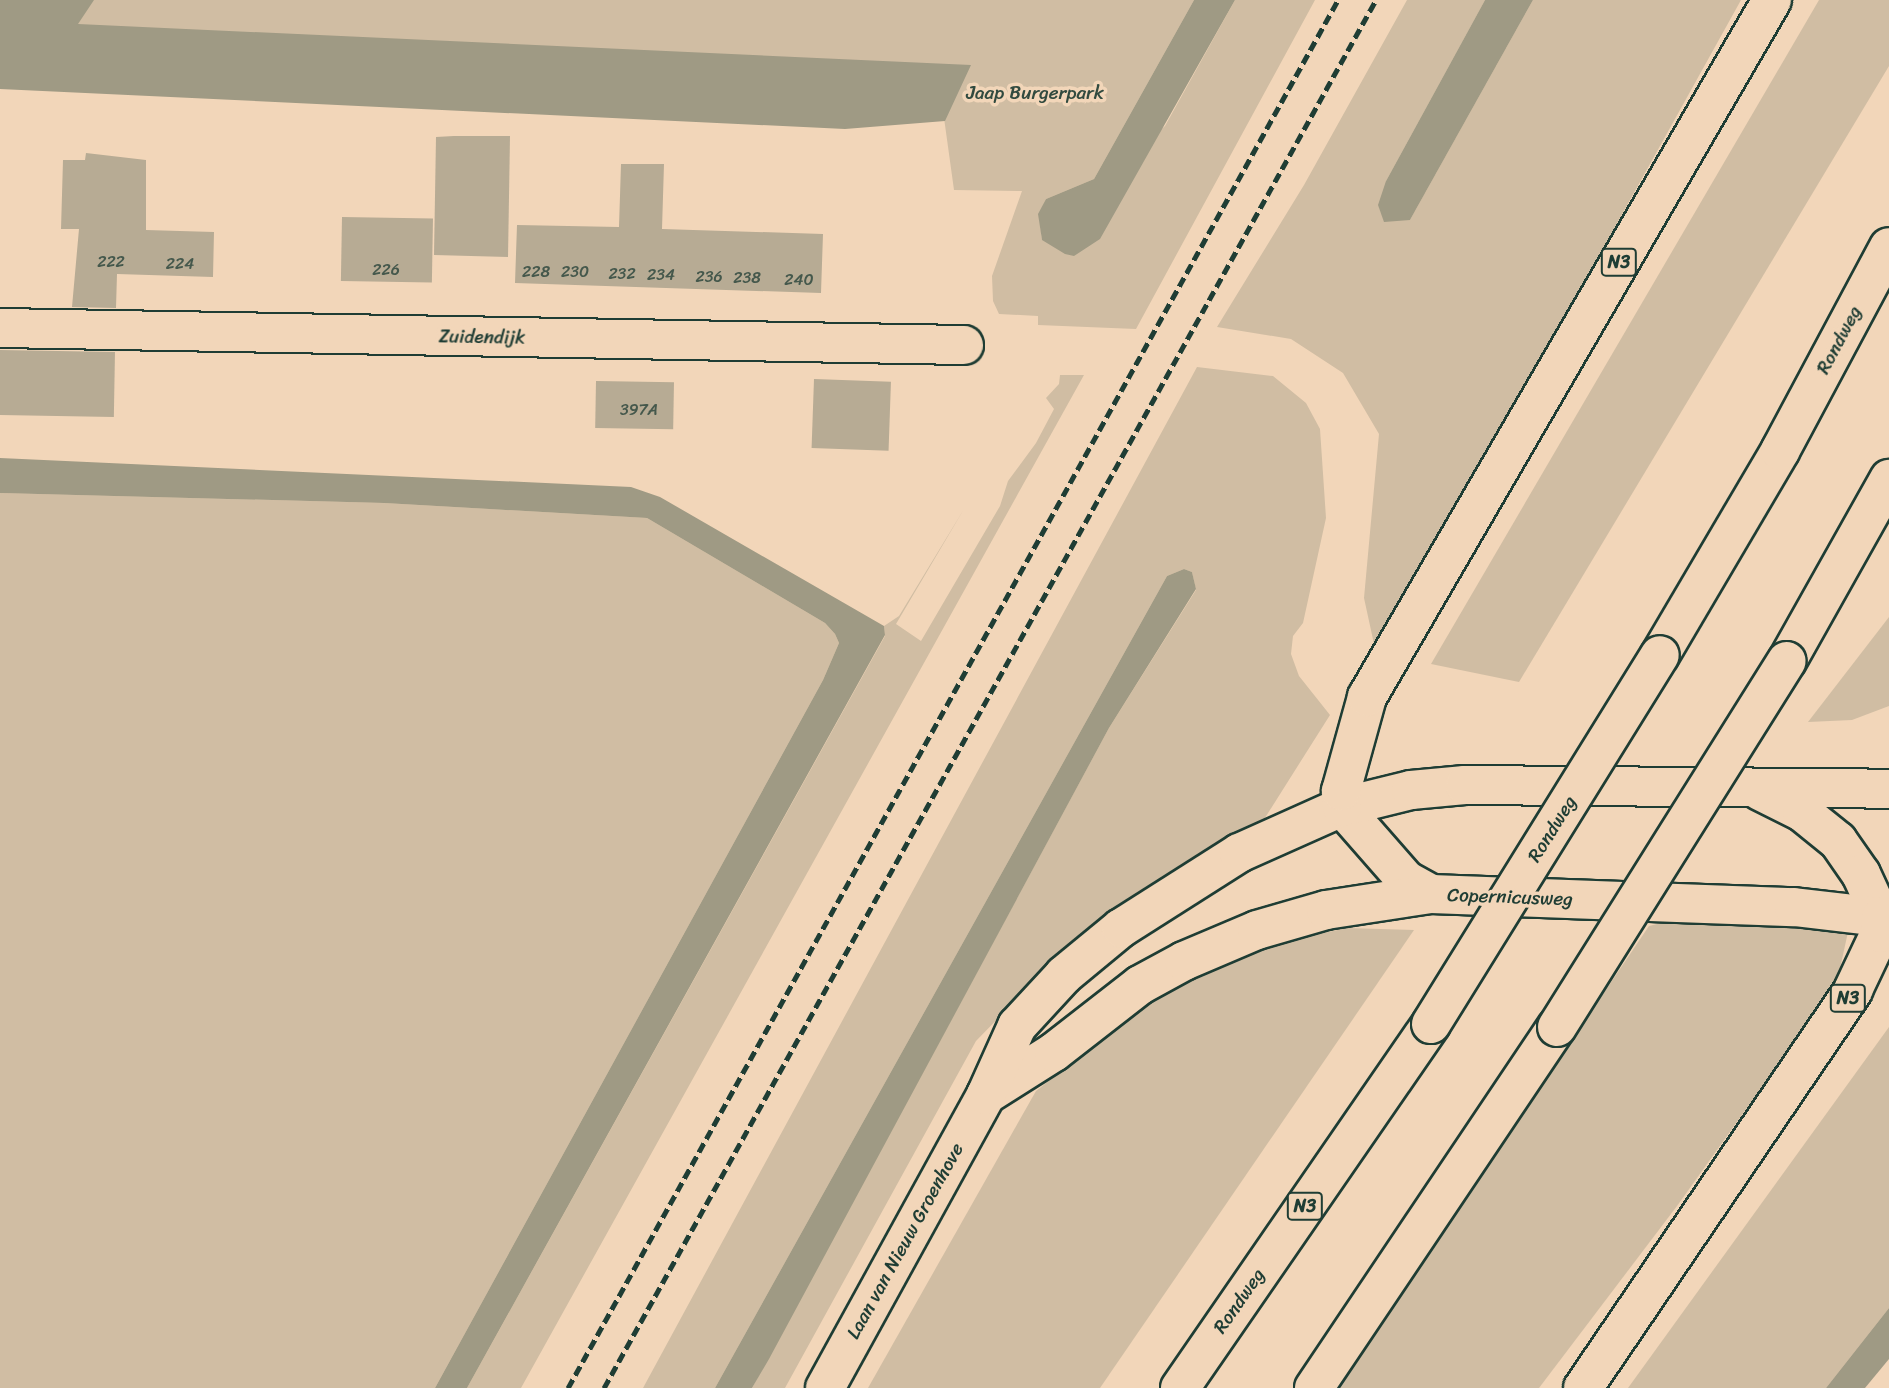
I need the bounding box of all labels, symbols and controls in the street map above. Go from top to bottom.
park label: Jaap Burgerpark [966,82,1104,104]
road number: N3 [1600,248,1638,276]
house number: 222 [97,252,125,272]
house number: 224 [166,254,194,274]
house number: 226 [372,260,400,280]
house number: 228 [522,262,550,282]
house number: 230 [561,262,589,282]
house number: 232 [608,264,636,284]
house number: 234 [647,265,675,285]
house number: 236 [695,267,723,287]
house number: 238 [733,268,761,288]
house number: 240 [784,270,814,290]
street label: Rondweg [1812,302,1866,378]
street label: Zuidendijk [438,325,526,349]
house number: 397A [620,400,658,420]
street label: Rondweg [1523,792,1581,866]
street label: Copernicusweg [1447,883,1573,911]
road number: N3 [1829,984,1867,1013]
street label: Laan van Nieuw Groenhove [842,1139,968,1343]
road number: N3 [1286,1191,1324,1220]
street label: Rondweg [1208,1264,1270,1338]

